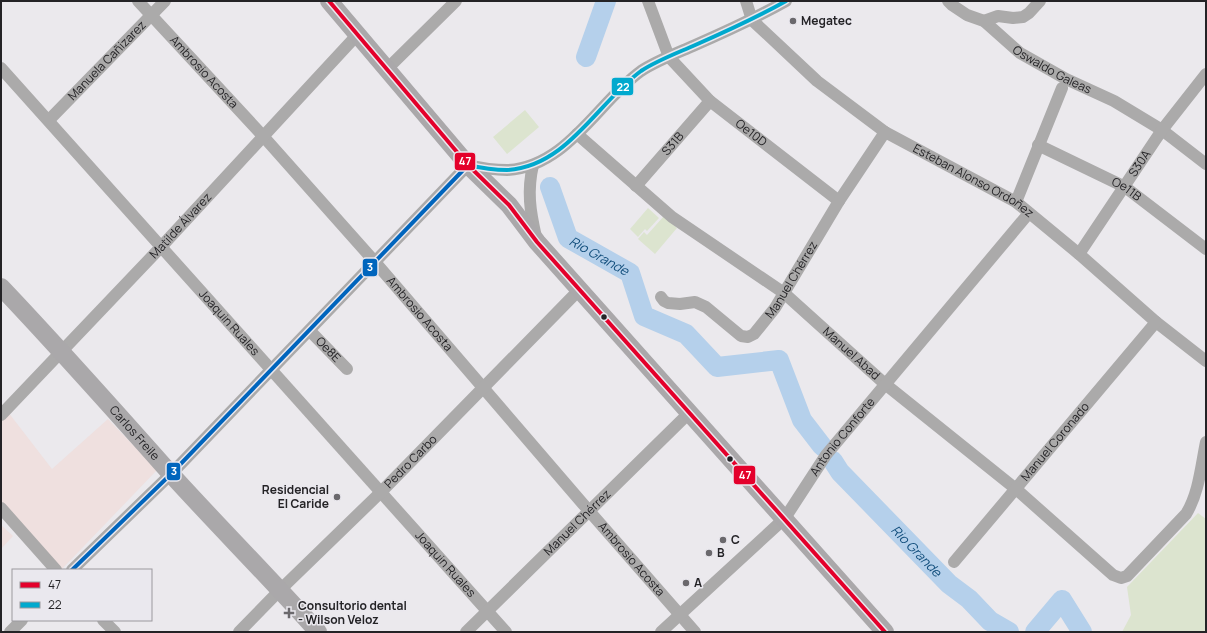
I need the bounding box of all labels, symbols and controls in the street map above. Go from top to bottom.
place label: Megatec [801,12,852,29]
marker: Megatec [788,16,798,26]
street label: Manuela Cañizarez [64,17,149,104]
street label: Ambrosio Acosta [166,32,242,112]
street label: Oswaldo Galeas [1009,41,1094,98]
line badge: 22 [611,77,634,96]
text: 22 [616,79,630,94]
street label: Oe10D [732,115,771,150]
street label: S31B [657,128,687,159]
street label: Esteban Alonso Ordoñez [910,140,1038,221]
street label: S30A [1124,146,1155,180]
line badge: 47 [454,152,476,171]
text: 47 [459,153,471,168]
street label: Oe11B [1109,173,1145,205]
street label: Matilde Álvarez [145,189,215,262]
water label: Rio Grande [566,232,633,280]
street label: Manuel Chérrez [761,238,821,322]
line badge: 3 [362,258,378,277]
text: 3 [367,259,373,274]
street label: Ambrosio Acosta [383,272,457,355]
street label: Joaquin Ruales [195,286,264,359]
unlabelled marker [599,312,609,322]
street label: Manuel Abad [819,323,884,384]
street label: Oe8E [312,333,345,366]
street label: Antonio Conforte [806,394,879,479]
street label: Manuel Coronado [1017,398,1093,485]
street label: Carlos Freile [106,402,164,464]
street label: Pedro Carbo [380,431,441,492]
unlabelled marker [725,454,735,464]
line badge: 3 [166,462,181,481]
text: 3 [171,463,177,478]
line badge: 47 [733,465,756,485]
text: 47 [739,467,751,482]
place label: Residencial El Caride [262,481,329,512]
street label: Manuel Chérrez [540,485,614,559]
marker: Residencial El Caride [332,492,342,502]
street label: Ambrosio Acosta [594,518,669,600]
water label: Rio Grande [887,521,947,582]
street label: Joaquin Ruales [411,527,480,601]
place label: C [731,531,740,548]
marker: C [718,535,728,545]
place label: B [717,544,725,561]
marker: B [704,548,714,558]
legend [12,569,152,621]
place label: A [694,574,702,591]
text: 47 [48,576,61,593]
marker: A [681,578,691,588]
text: 22 [48,596,62,613]
place label: Consultorio dental - Wilson Veloz [298,597,407,628]
marker: Consultorio dental - Wilson Veloz [283,607,295,619]

